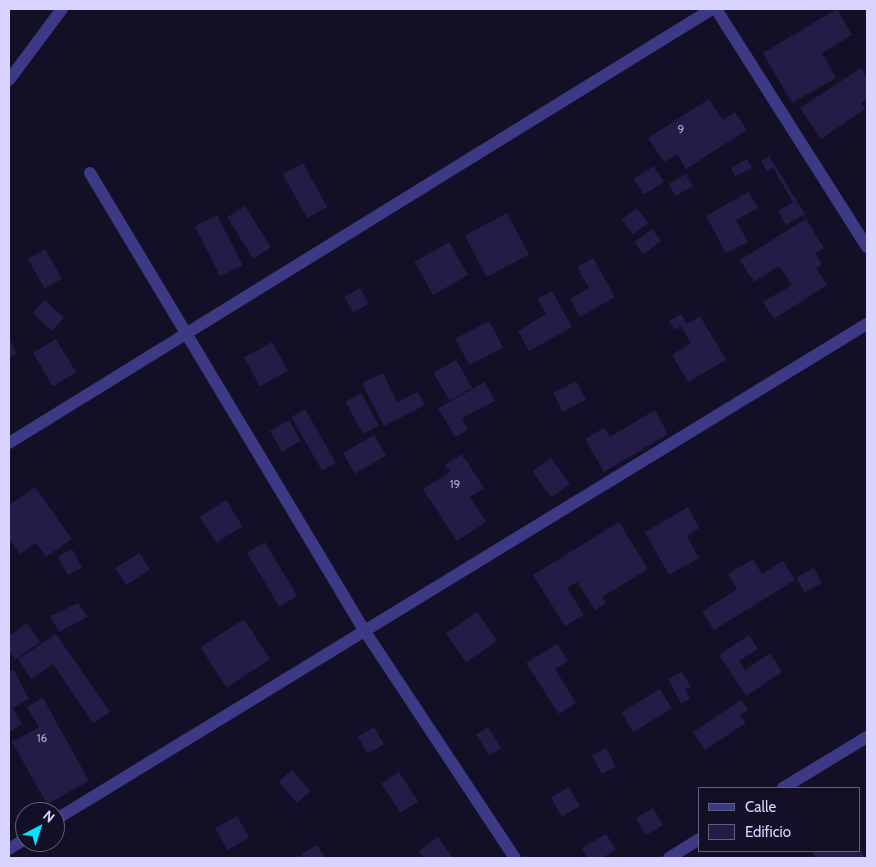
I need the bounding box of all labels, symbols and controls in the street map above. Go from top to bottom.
house number: 9 [678,122,684,136]
house number: 19 [450,477,460,491]
house number: 16 [37,731,47,745]
legend [698,787,861,852]
text: Calle [745,798,776,816]
north arrow [15,802,65,852]
text: N [39,806,59,826]
text: Edificio [745,823,791,841]

